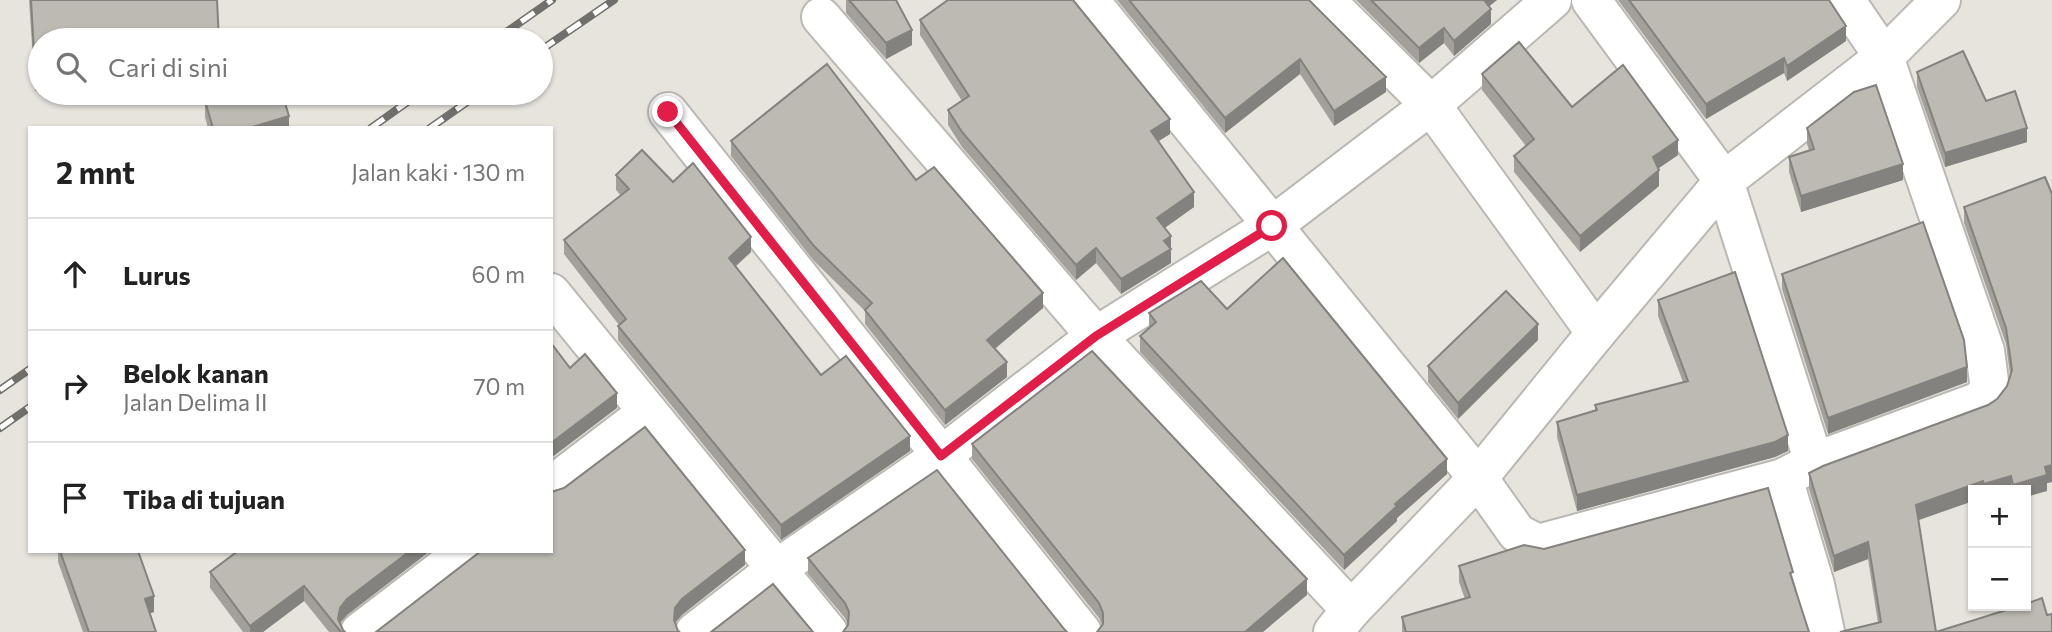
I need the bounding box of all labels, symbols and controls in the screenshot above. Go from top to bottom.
search box [28,28,553,105]
icon: search [52,48,90,86]
text: Cari di sini [108,51,228,82]
route end [652,96,683,127]
text: 2 mnt [56,153,135,190]
text: Jalan kaki · 130 m [351,158,525,186]
route start [1256,210,1287,241]
icon: ahead [56,255,94,293]
text: Lurus [123,259,191,290]
text: 60 m [472,260,525,288]
text: Belok kanan [123,357,269,388]
icon: right [56,367,94,405]
text: 70 m [473,372,525,400]
text: Jalan Delima II [123,388,267,416]
icon: arrive [56,479,94,517]
text: Tiba di tujuan [123,483,285,514]
map controls [1968,485,2031,611]
button: + [1968,485,2031,548]
button: − [1968,548,2031,611]

